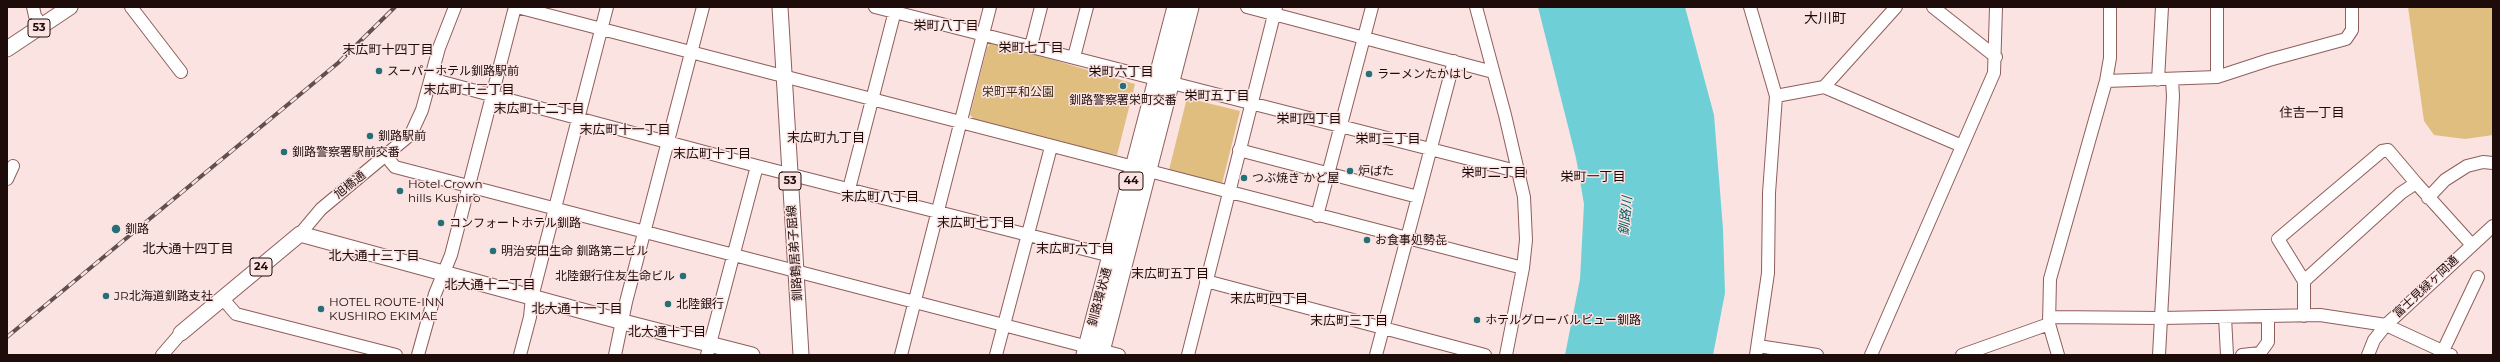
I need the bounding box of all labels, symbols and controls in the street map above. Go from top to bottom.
district label: 大川町 [1804,11,1846,27]
district label: 栄町八丁目 [914,18,978,34]
road number: 53 [28,19,50,37]
district label: 栄町七丁目 [999,40,1063,56]
district label: 末広町十四丁目 [343,42,433,58]
place label: スーパーホテル釧路駅前 [387,64,519,78]
district label: 栄町六丁目 [1089,64,1153,80]
marker: スーパーホテル釧路駅前 [374,66,384,76]
place label: ラーメンたかはし [1377,67,1473,81]
marker: ラーメンたかはし [1364,69,1374,79]
marker: 釧路警察署栄町交番 [1118,81,1128,91]
district label: 末広町十三丁目 [424,82,514,98]
park label: 栄町平和公園 [982,85,1054,99]
district label: 栄町五丁目 [1185,88,1249,104]
place label: 釧路警察署栄町交番 [1069,93,1177,107]
district label: 末広町十二丁目 [494,101,584,117]
district label: 住吉一丁目 [2280,105,2344,121]
district label: 栄町四丁目 [1277,111,1341,127]
district label: 末広町十一丁目 [580,122,670,138]
place label: 釧路駅前 [378,129,426,143]
district label: 末広町九丁目 [787,130,865,146]
marker: 釧路駅前 [365,131,375,141]
district label: 栄町三丁目 [1356,131,1420,147]
place label: 釧路警察署駅前交番 [292,145,400,159]
district label: 末広町十丁目 [673,146,751,162]
marker: 釧路警察署駅前交番 [279,147,289,157]
place label: 炉ばた [1358,164,1394,178]
district label: 栄町二丁目 [1462,165,1526,181]
marker: 炉ばた [1345,166,1355,176]
street label: 旭橋通 [331,168,369,202]
district label: 栄町一丁目 [1561,169,1625,185]
place label: つぶ焼き かど屋 [1252,171,1339,185]
road number: 53 [779,172,801,190]
road number: 44 [1119,172,1143,190]
marker: つぶ焼き かど屋 [1239,173,1249,183]
place label: Hotel Crown hills Kushiro [408,177,483,205]
marker: Hotel Crown hills Kushiro [395,186,405,196]
district label: 末広町八丁目 [841,189,919,205]
water label: 釧路川 [1617,196,1635,236]
street label: 釧路鶴居弟子屈線 [784,205,806,301]
district label: 末広町七丁目 [937,215,1015,231]
place label: コンフォートホテル釧路 [449,216,581,230]
marker: コンフォートホテル釧路 [436,218,446,228]
place label: 釧路 [125,222,149,236]
marker: 釧路 [110,223,122,235]
place label: お食事処勢㐂 [1375,233,1447,247]
marker: お食事処勢㐂 [1362,235,1372,245]
district label: 北大通十四丁目 [143,241,233,257]
district label: 末広町六丁目 [1036,241,1114,257]
place label: 明治安田生命 釧路第二ビル [501,244,648,258]
marker: 明治安田生命 釧路第二ビル [488,246,498,256]
district label: 北大通十三丁目 [329,248,419,264]
street label: 富士見緑ヶ岡通 [2390,253,2462,321]
road number: 24 [250,258,272,276]
street label: 釧路環状通 [1085,266,1115,328]
district label: 末広町五丁目 [1131,266,1209,282]
place label: 北陸銀行住友生命ビル [555,269,675,283]
marker: 北陸銀行住友生命ビル [678,271,688,281]
district label: 北大通十二丁目 [445,277,535,293]
place label: JR北海道釧路支社 [114,289,213,303]
marker: JR北海道釧路支社 [101,291,111,301]
district label: 末広町四丁目 [1230,291,1308,307]
place label: HOTEL ROUTE-INN KUSHIRO EKIMAE [329,295,444,323]
place label: 北陸銀行 [676,297,724,311]
marker: 北陸銀行 [663,299,673,309]
district label: 北大通十一丁目 [532,301,622,317]
marker: HOTEL ROUTE-INN KUSHIRO EKIMAE [316,304,326,314]
district label: 末広町三丁目 [1310,313,1388,329]
place label: ホテルグローバルビュー釧路 [1485,313,1641,327]
marker: ホテルグローバルビュー釧路 [1472,315,1482,325]
district label: 北大通十丁目 [628,324,706,340]

